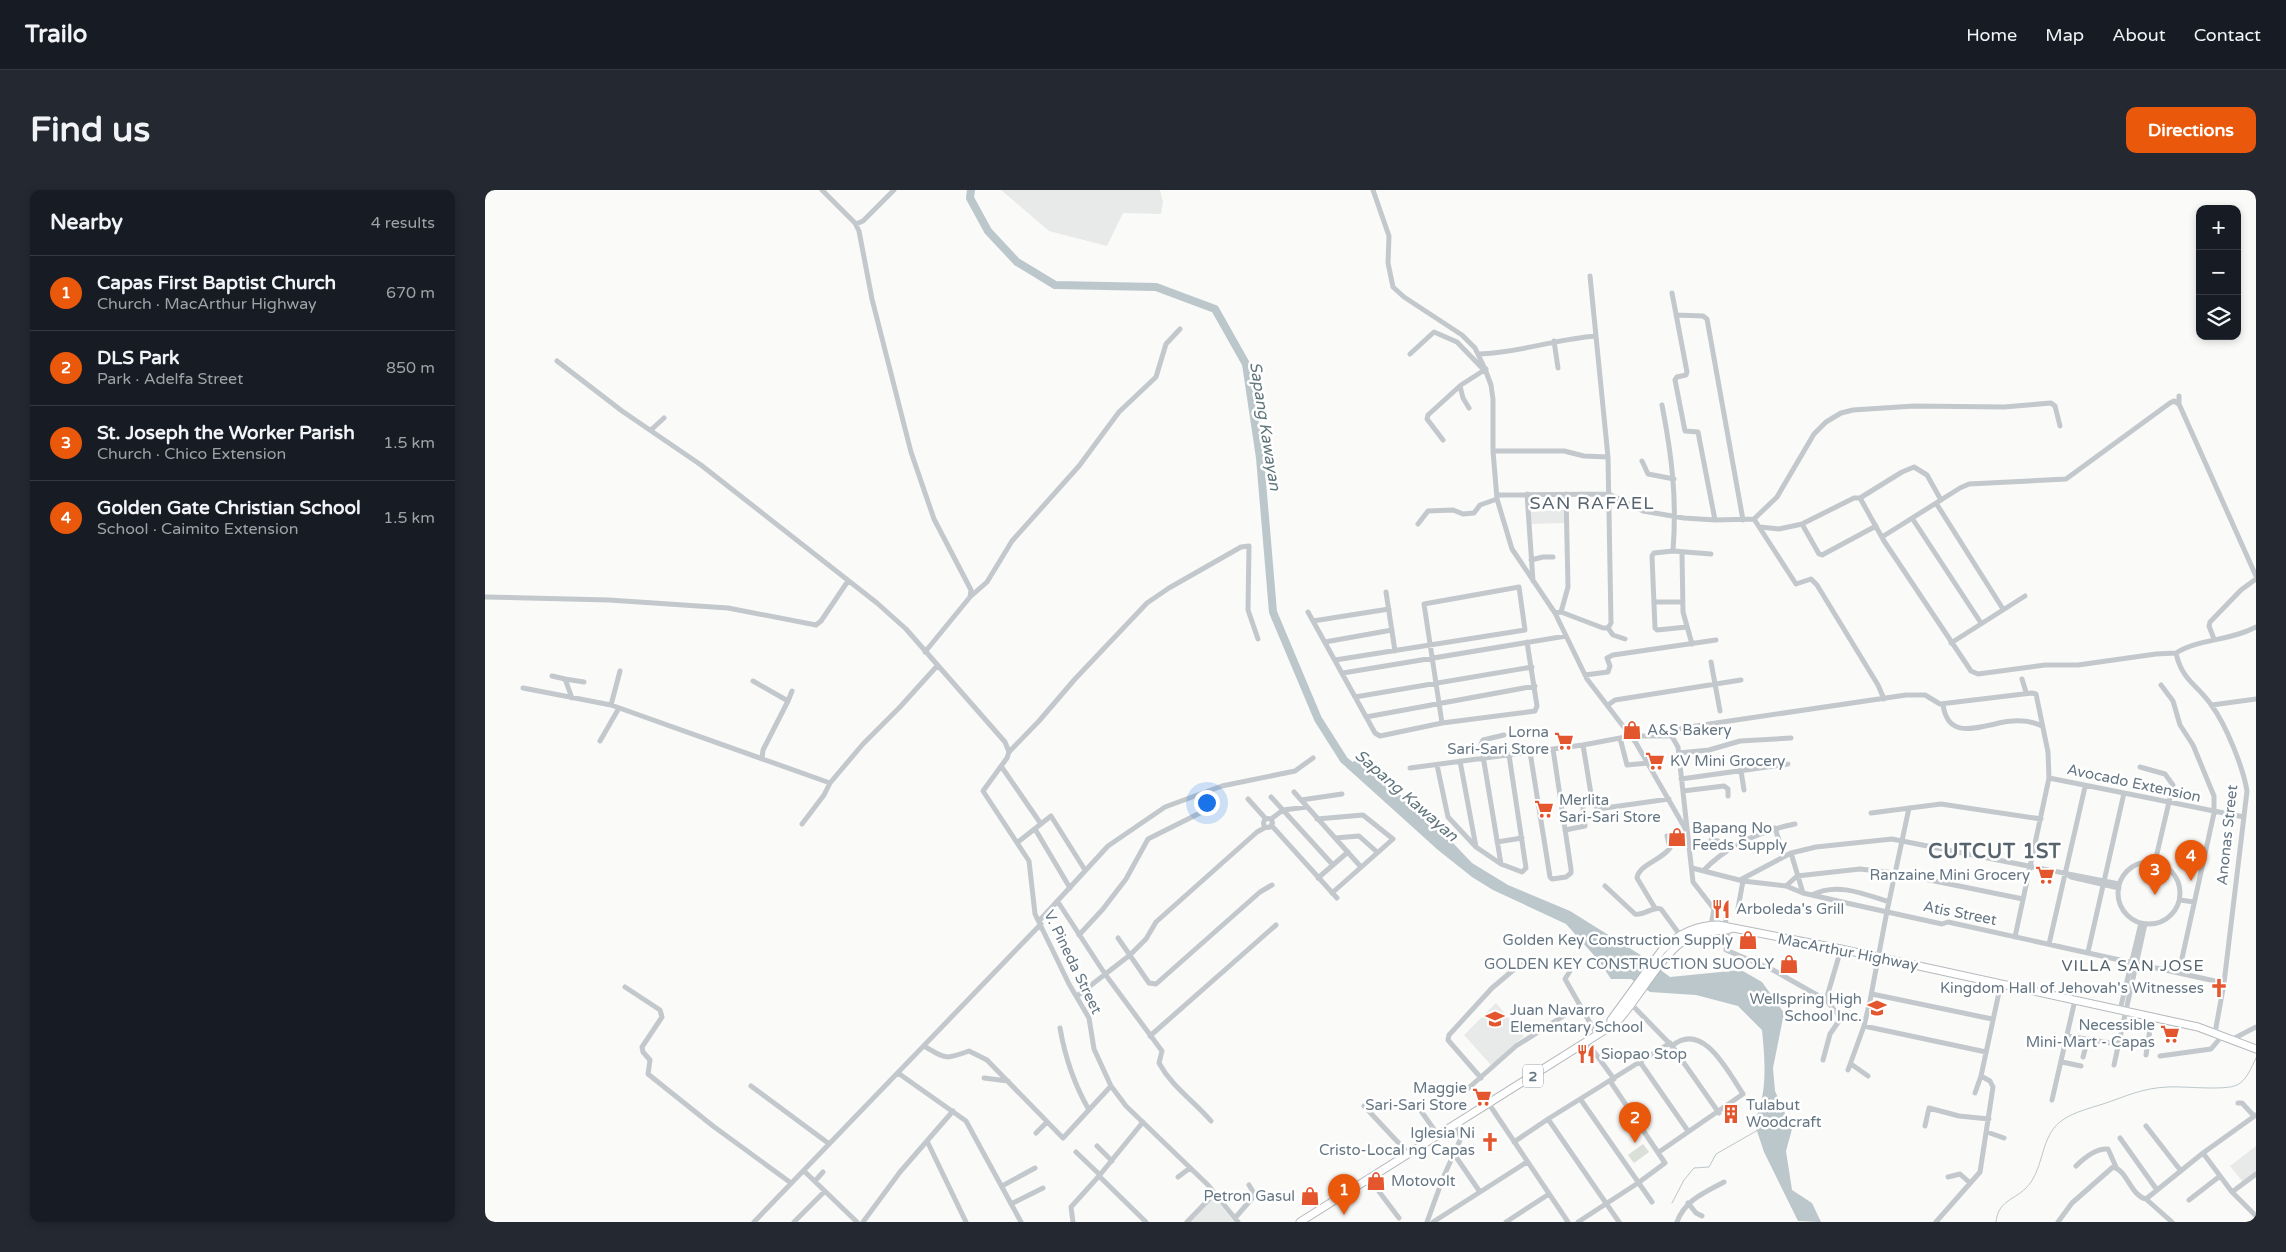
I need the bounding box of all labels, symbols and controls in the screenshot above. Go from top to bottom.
text: Trailo [25,20,87,49]
text: Home [1966,24,2017,46]
text: Map [2045,24,2084,46]
text: About [2112,24,2166,46]
text: Contact [2194,24,2261,46]
button: Directions [2126,107,2256,153]
text: Find us [30,109,150,151]
map controls [2196,205,2241,340]
button: + [2196,205,2241,250]
text: Nearby [50,210,123,235]
text: 4 results [371,213,435,233]
button: − [2196,250,2241,295]
text: Capas First Baptist Church [97,272,336,294]
text: 1 [61,283,71,303]
text: 670 m [386,283,435,303]
text: Church · MacArthur Highway [97,294,317,314]
button: layers [2196,295,2241,340]
text: DLS Park [97,347,179,369]
text: 2 [61,358,71,378]
text: 850 m [386,358,435,378]
water label: Sapang Kawayan [1245,360,1285,493]
text: Park · Adelfa Street [97,369,243,389]
text: St. Joseph the Worker Parish [97,422,355,444]
text: 3 [61,433,71,453]
text: 1.5 km [383,433,435,453]
text: Church · Chico Extension [97,444,286,464]
district label: SAN RAFAEL [1529,492,1655,514]
text: Golden Gate Christian School [97,497,361,519]
text: 4 [61,508,71,528]
text: 1.5 km [383,508,435,528]
text: School · Caimito Extension [97,519,299,539]
shop icon: A&S Bakery [1621,719,1643,741]
place label: A&S Bakery [1647,721,1731,739]
place label: Lorna Sari-Sari Store [1447,723,1549,758]
supermarket icon: Lorna Sari-Sari Store [1553,730,1575,752]
water label: Sapang Kawayan [1351,746,1463,847]
supermarket icon: KV Mini Grocery [1644,750,1666,772]
place label: KV Mini Grocery [1670,752,1785,770]
street label: Avocado Extension [2065,760,2203,806]
street label: Anonas Street [2213,784,2241,886]
your location [1194,790,1220,816]
place label: Merlita Sari-Sari Store [1559,791,1661,826]
supermarket icon: Merlita Sari-Sari Store [1533,798,1555,820]
place label: Bapang No Feeds Supply [1692,819,1787,854]
shop icon: Bapang No Feeds Supply [1666,826,1688,848]
district label: CUTCUT 1ST [1928,840,2062,864]
pin: 4 [2175,840,2207,881]
pin: 3 [2139,854,2171,895]
supermarket icon: Ranzaine Mini Grocery [2034,864,2056,886]
place label: Ranzaine Mini Grocery [1870,866,2030,884]
street label: Atis Street [1922,897,1998,929]
restaurant icon: Arboleda's Grill [1710,898,1732,920]
place label: Arboleda's Grill [1736,900,1844,918]
street label: V. Pineda Street [1040,907,1106,1017]
shop icon: Golden Key Construction Supply [1737,929,1759,951]
street label: MacArthur Highway [1776,930,1920,974]
place label: Golden Key Construction Supply [1503,931,1733,949]
shop icon: GOLDEN KEY CONSTRUCTION SUOOLY [1778,953,1800,975]
place label: GOLDEN KEY CONSTRUCTION SUOOLY [1484,955,1774,973]
district label: VILLA SAN JOSE [2061,956,2205,976]
church icon: Kingdom Hall of Jehovah's Witnesses [2208,977,2230,999]
place label: Kingdom Hall of Jehovah's Witnesses [1940,979,2204,997]
place label: Wellspring High School Inc. [1749,990,1862,1025]
school or university icon: Wellspring High School Inc. [1866,997,1888,1019]
place label: Juan Navarro Elementary School [1510,1001,1643,1036]
school or university icon: Juan Navarro Elementary School [1484,1008,1506,1030]
place label: Necessible Mini-Mart - Capas [2026,1016,2155,1051]
supermarket icon: Necessible Mini-Mart - Capas [2159,1023,2181,1045]
restaurant icon: Siopao Stop [1575,1043,1597,1065]
place label: Siopao Stop [1601,1045,1687,1063]
road number: 2 [1523,1064,1543,1088]
place label: Maggie Sari-Sari Store [1365,1079,1467,1114]
supermarket icon: Maggie Sari-Sari Store [1471,1086,1493,1108]
place label: Tulabut Woodcraft [1746,1096,1822,1131]
pin: 2 [1619,1102,1651,1143]
building icon: Tulabut Woodcraft [1720,1103,1742,1125]
place label: Iglesia Ni Cristo-Local ng Capas [1319,1124,1475,1159]
church icon: Iglesia Ni Cristo-Local ng Capas [1479,1131,1501,1153]
shop icon: Motovolt [1365,1170,1387,1192]
place label: Motovolt [1391,1172,1456,1190]
pin: 1 [1328,1174,1360,1215]
shop icon: Petron Gasul [1299,1185,1321,1207]
place label: Petron Gasul [1203,1187,1295,1205]

